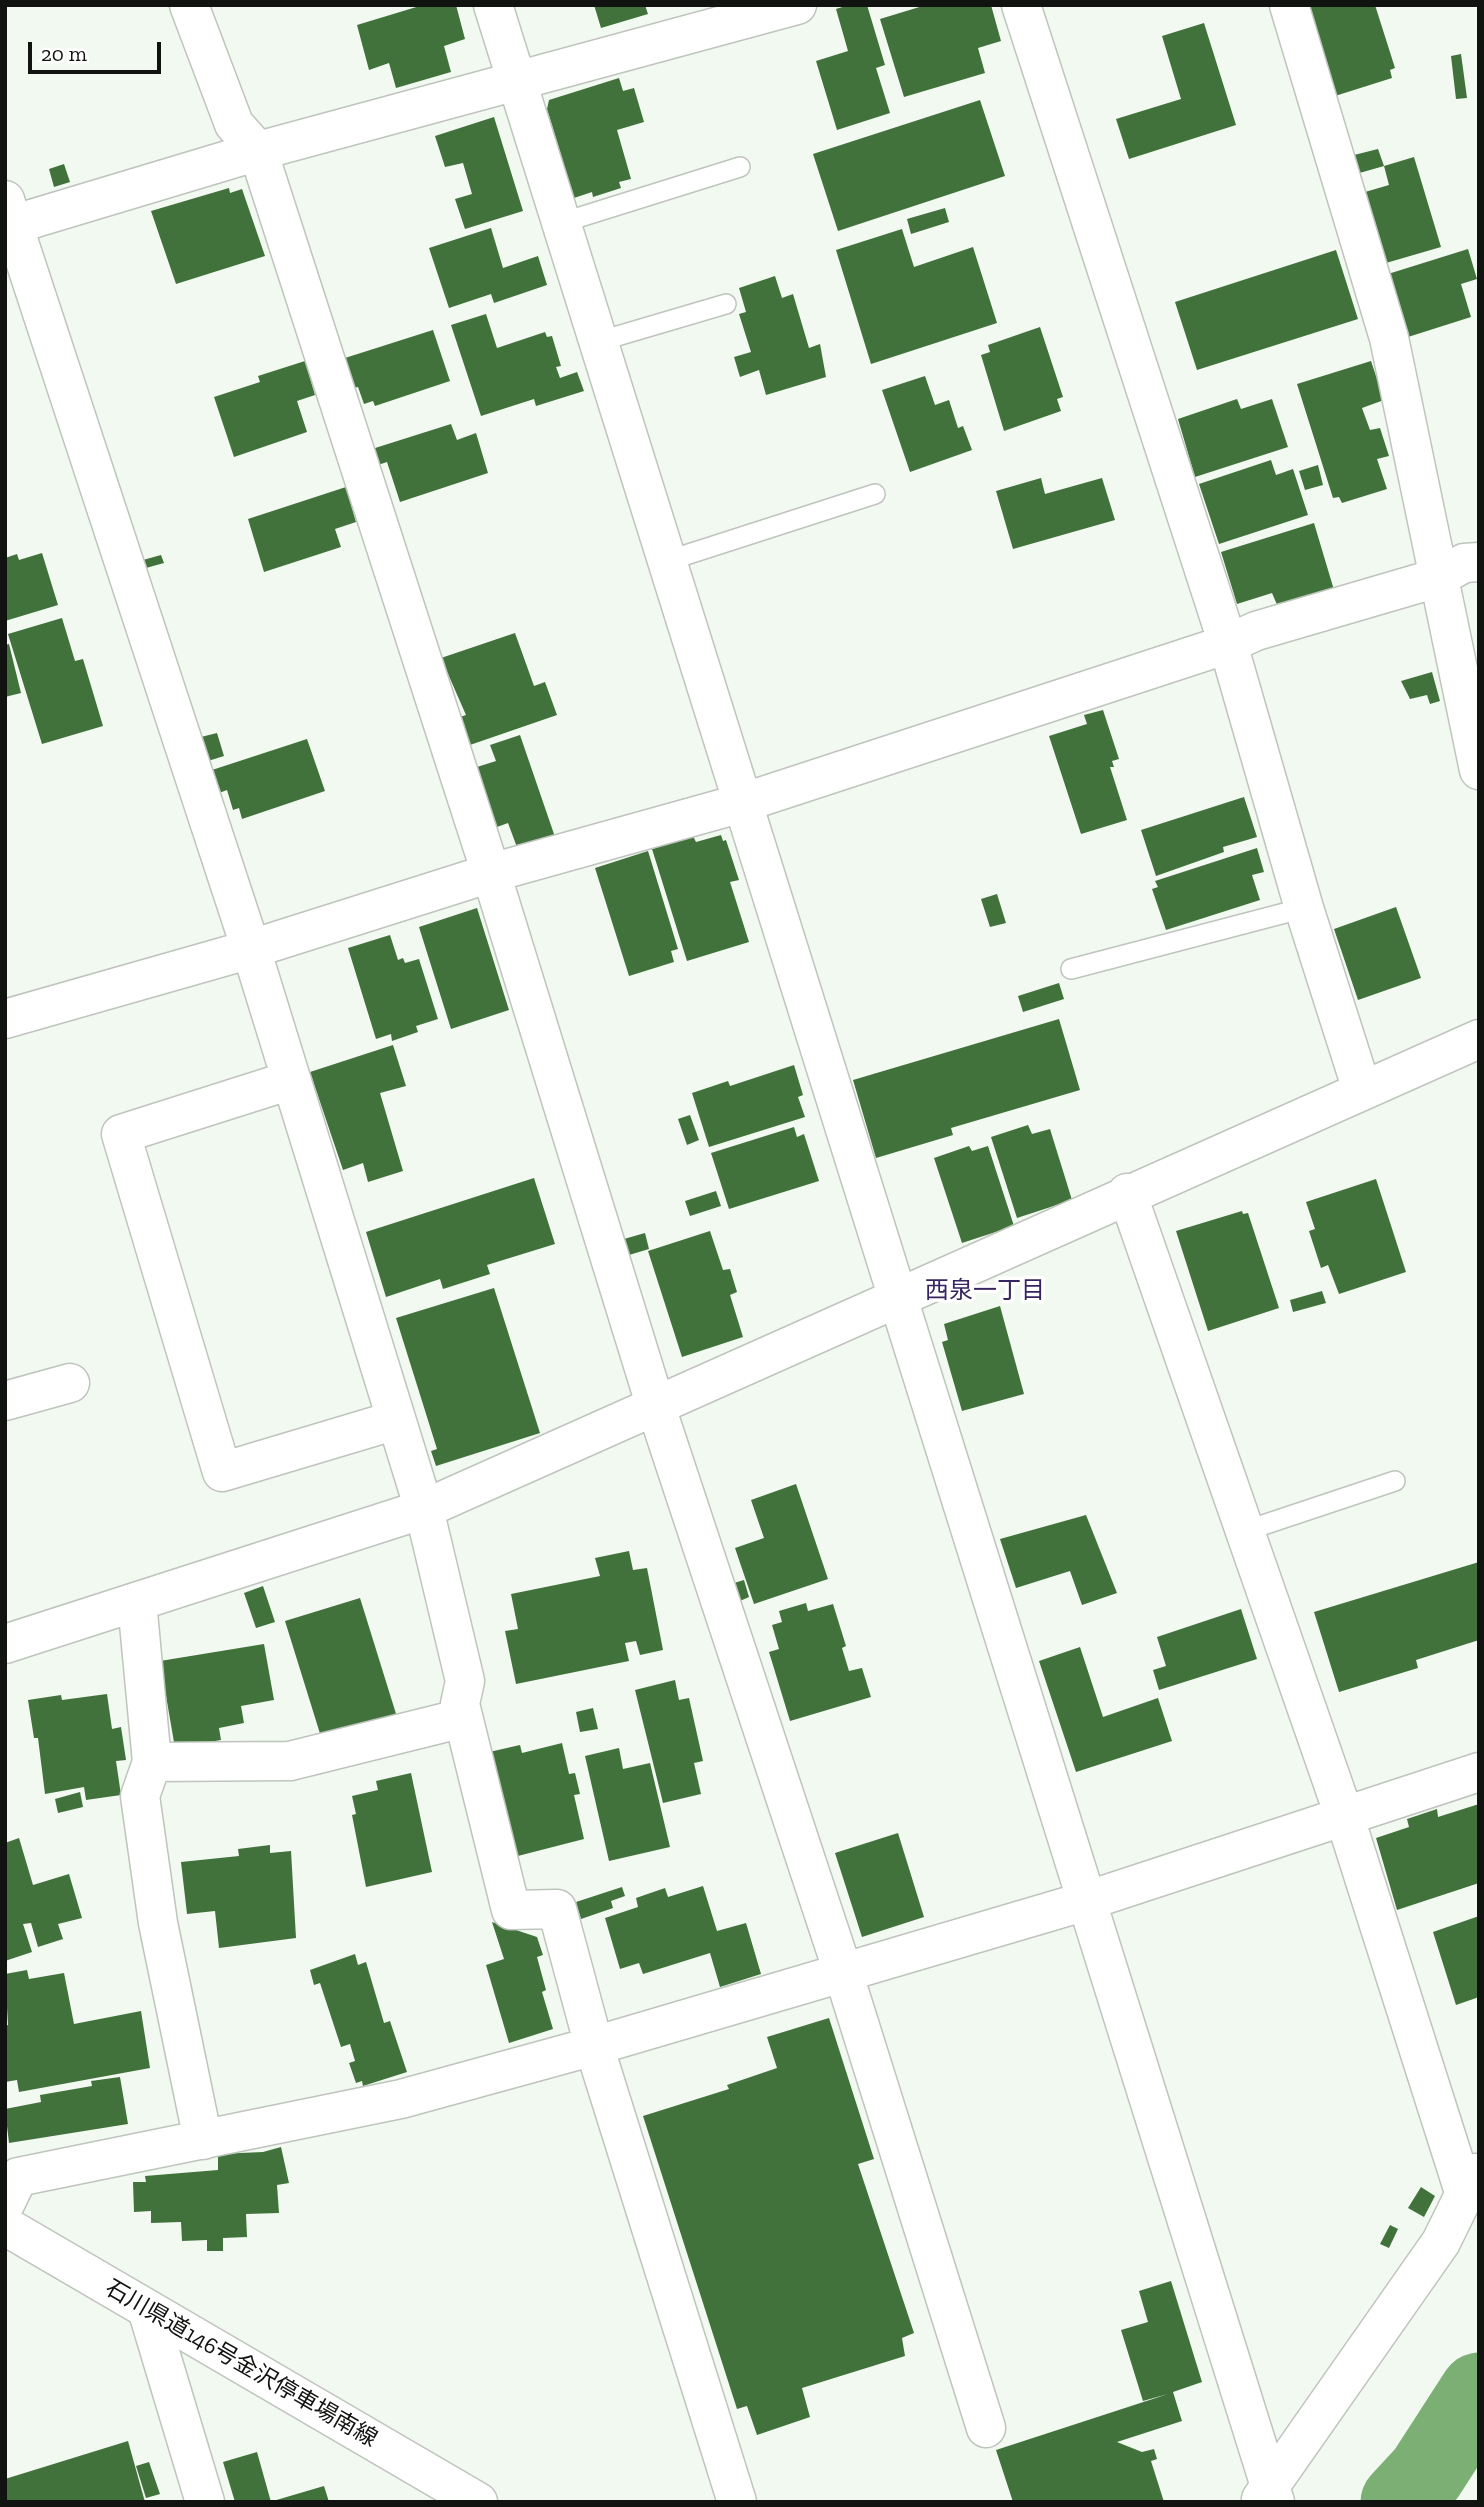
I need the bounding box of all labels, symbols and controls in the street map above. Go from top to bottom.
scale bar [32,28,164,72]
text: 20 m [41,41,87,66]
district label: 西泉一丁目 [925,1277,1045,1305]
street label: 石川県道146号金沢停車場南線 [100,2275,382,2453]

